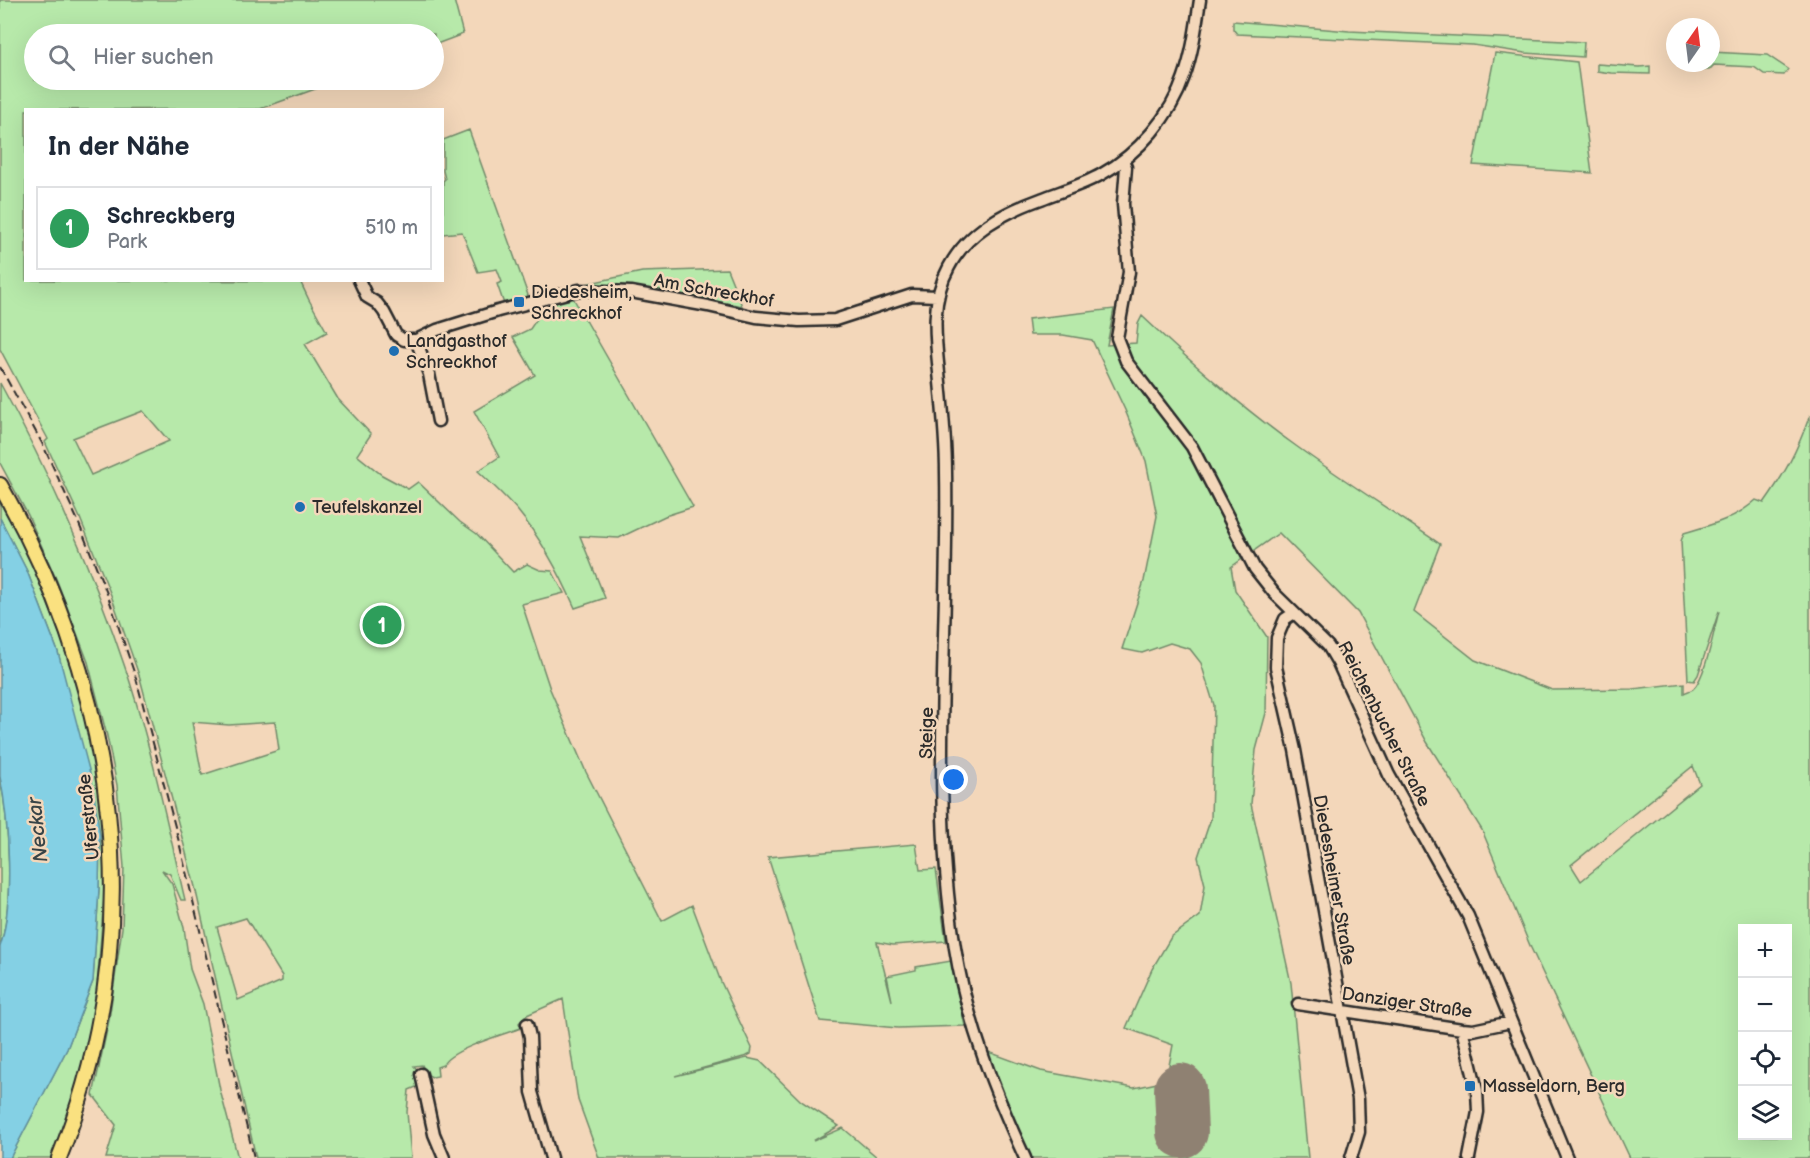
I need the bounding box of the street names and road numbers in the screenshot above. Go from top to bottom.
street label: Am Schreckhof [652,270,776,312]
street label: Reichenbucher Straße [1333,638,1435,811]
street label: Steige [916,707,938,759]
street label: Uferstraße [74,772,104,861]
street label: Diedesheimer Straße [1309,793,1359,967]
street label: Danziger Straße [1340,983,1474,1023]

